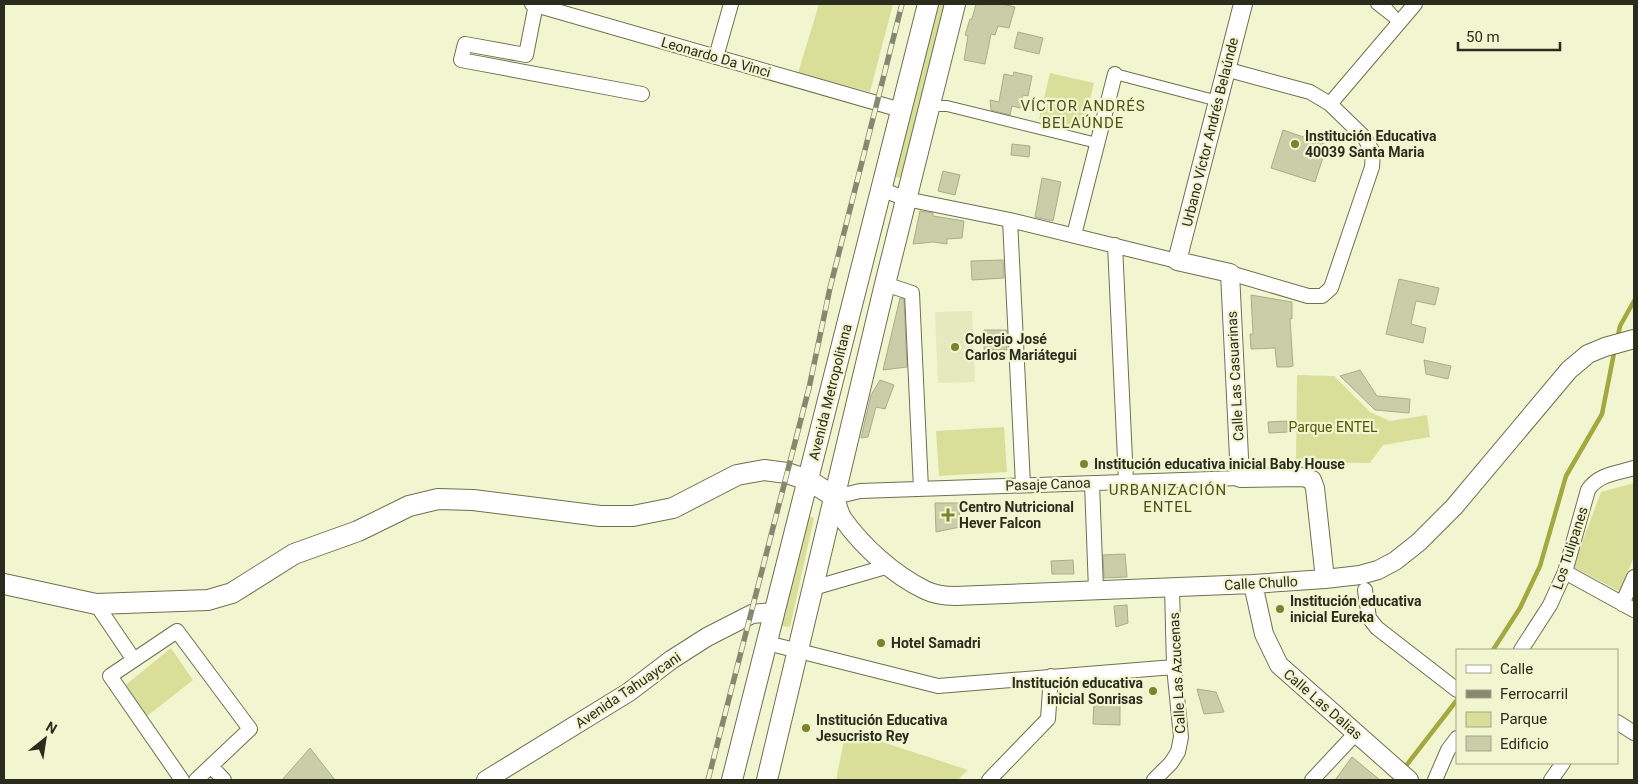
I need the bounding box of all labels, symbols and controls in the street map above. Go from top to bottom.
scale bar [1458,20,1560,52]
text: 50 m [1466,28,1500,46]
street label: Leonardo Da Vinci [659,34,773,80]
street label: Urbano Víctor Andrés Belaúnde [1179,36,1241,228]
district label: VÍCTOR ANDRÉS BELAÚNDE [1020,97,1146,132]
place label: Institución Educativa 40039 Santa Maria [1305,128,1437,160]
marker: Institución Educativa 40039 Santa Maria [1289,138,1301,150]
street label: Calle Las Casuarinas [1224,311,1246,441]
street label: Avenida Metropolitana [805,322,855,462]
place label: Colegio José Carlos Mariátegui [965,331,1077,363]
marker: Colegio José Carlos Mariátegui [949,341,961,353]
park label: Parque ENTEL [1288,419,1378,435]
place label: Institución educativa inicial Baby House [1094,456,1345,472]
marker: Institución educativa inicial Baby House [1078,458,1090,470]
street label: Pasaje Canoa [1005,475,1091,493]
district label: URBANIZACIÓN ENTEL [1109,481,1227,516]
place label: Centro Nutricional Hever Falcon [959,499,1074,531]
street label: Los Tulipanes [1549,505,1591,591]
marker: Centro Nutricional Hever Falcon [941,508,955,522]
street label: Calle Chullo [1224,573,1298,593]
place label: Institución educativa inicial Eureka [1290,593,1422,625]
marker: Institución educativa inicial Eureka [1274,603,1286,615]
street label: Calle Las Azucenas [1166,612,1188,734]
place label: Hotel Samadri [891,635,981,651]
marker: Hotel Samadri [875,637,887,649]
street label: Avenida Tahuaycani [572,649,684,731]
legend [1456,649,1618,764]
text: Calle [1500,660,1533,678]
street label: Calle Las Dalias [1280,666,1366,742]
place label: Institución educativa inicial Sonrisas [1012,675,1144,707]
marker: Institución educativa inicial Sonrisas [1147,685,1159,697]
text: Ferrocarril [1500,685,1568,703]
text: Parque [1500,710,1547,728]
place label: Institución Educativa Jesucristo Rey [816,712,948,744]
north arrow [20,714,70,764]
text: N [43,718,60,737]
marker: Institución Educativa Jesucristo Rey [800,722,812,734]
text: Edificio [1500,735,1549,753]

